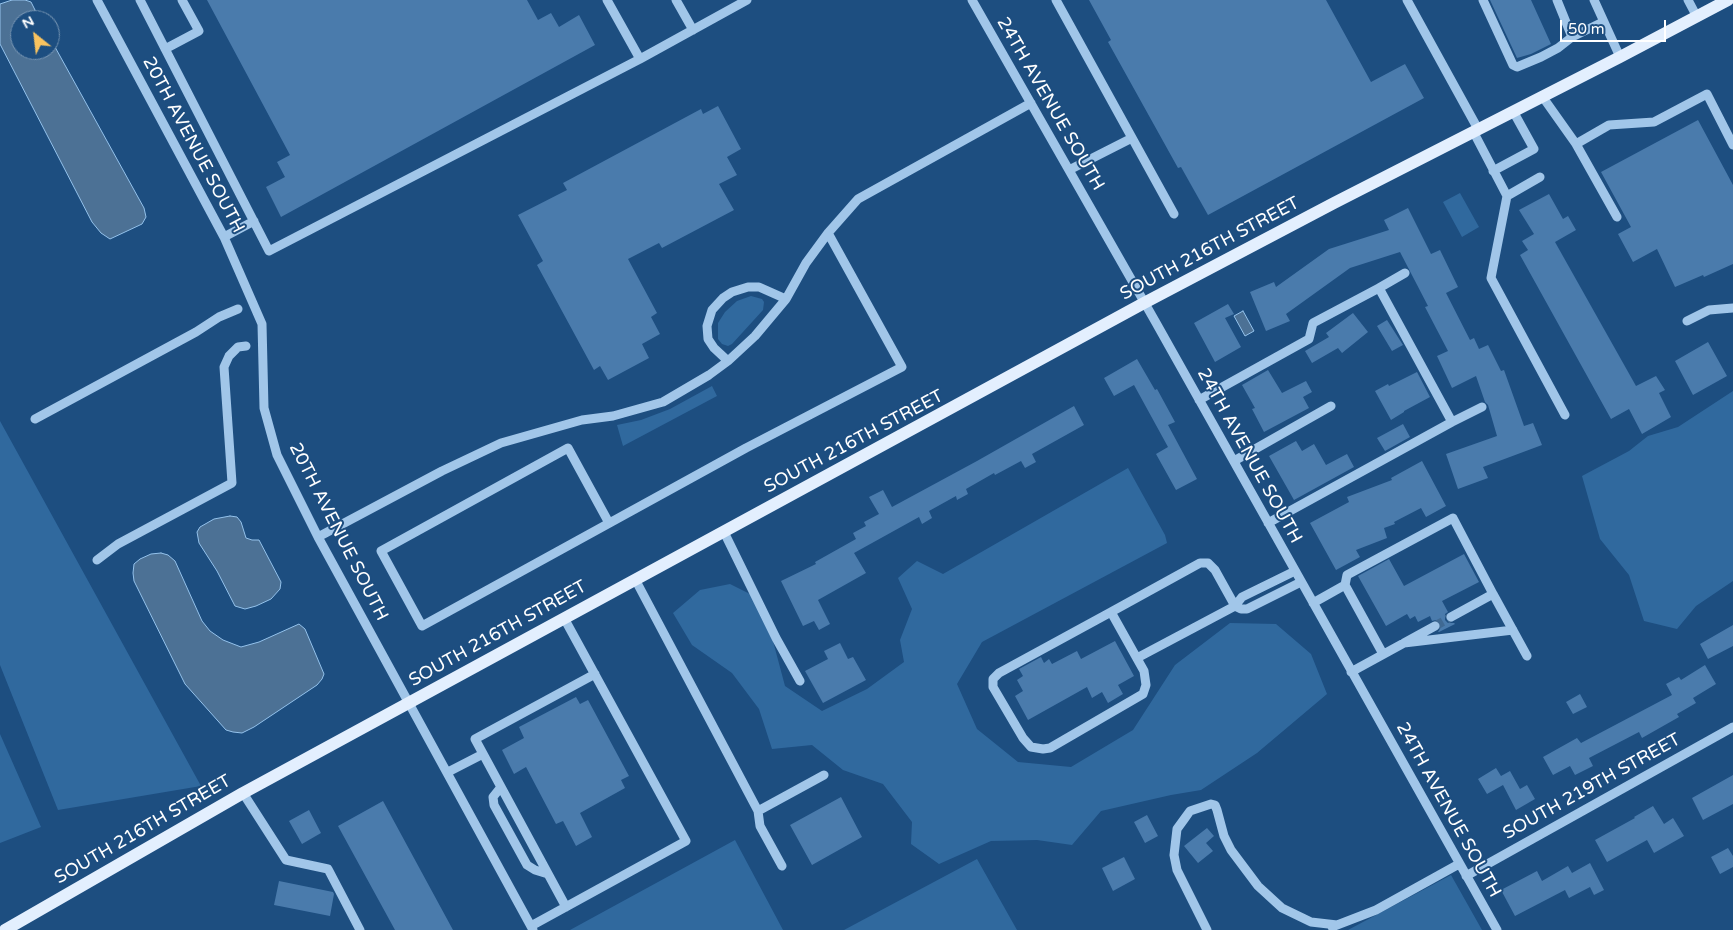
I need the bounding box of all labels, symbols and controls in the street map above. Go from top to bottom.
north arrow [10,10,60,60]
scale bar [1563,10,1669,42]
text: N [19,12,37,32]
street label: 24TH AVENUE SOUTH [991,13,1109,195]
text: 50 m [1568,20,1605,38]
street label: 20TH AVENUE SOUTH [137,53,249,237]
street label: SOUTH 216TH STREET [1117,193,1303,305]
street label: 24TH AVENUE SOUTH [1192,365,1306,547]
street label: SOUTH 216TH STREET [761,386,947,498]
street label: 20TH AVENUE SOUTH [284,440,392,624]
street label: SOUTH 216TH STREET [405,576,591,692]
street label: 24TH AVENUE SOUTH [1391,719,1505,901]
street label: SOUTH 219TH STREET [1499,729,1685,845]
street label: SOUTH 216TH STREET [51,771,235,889]

